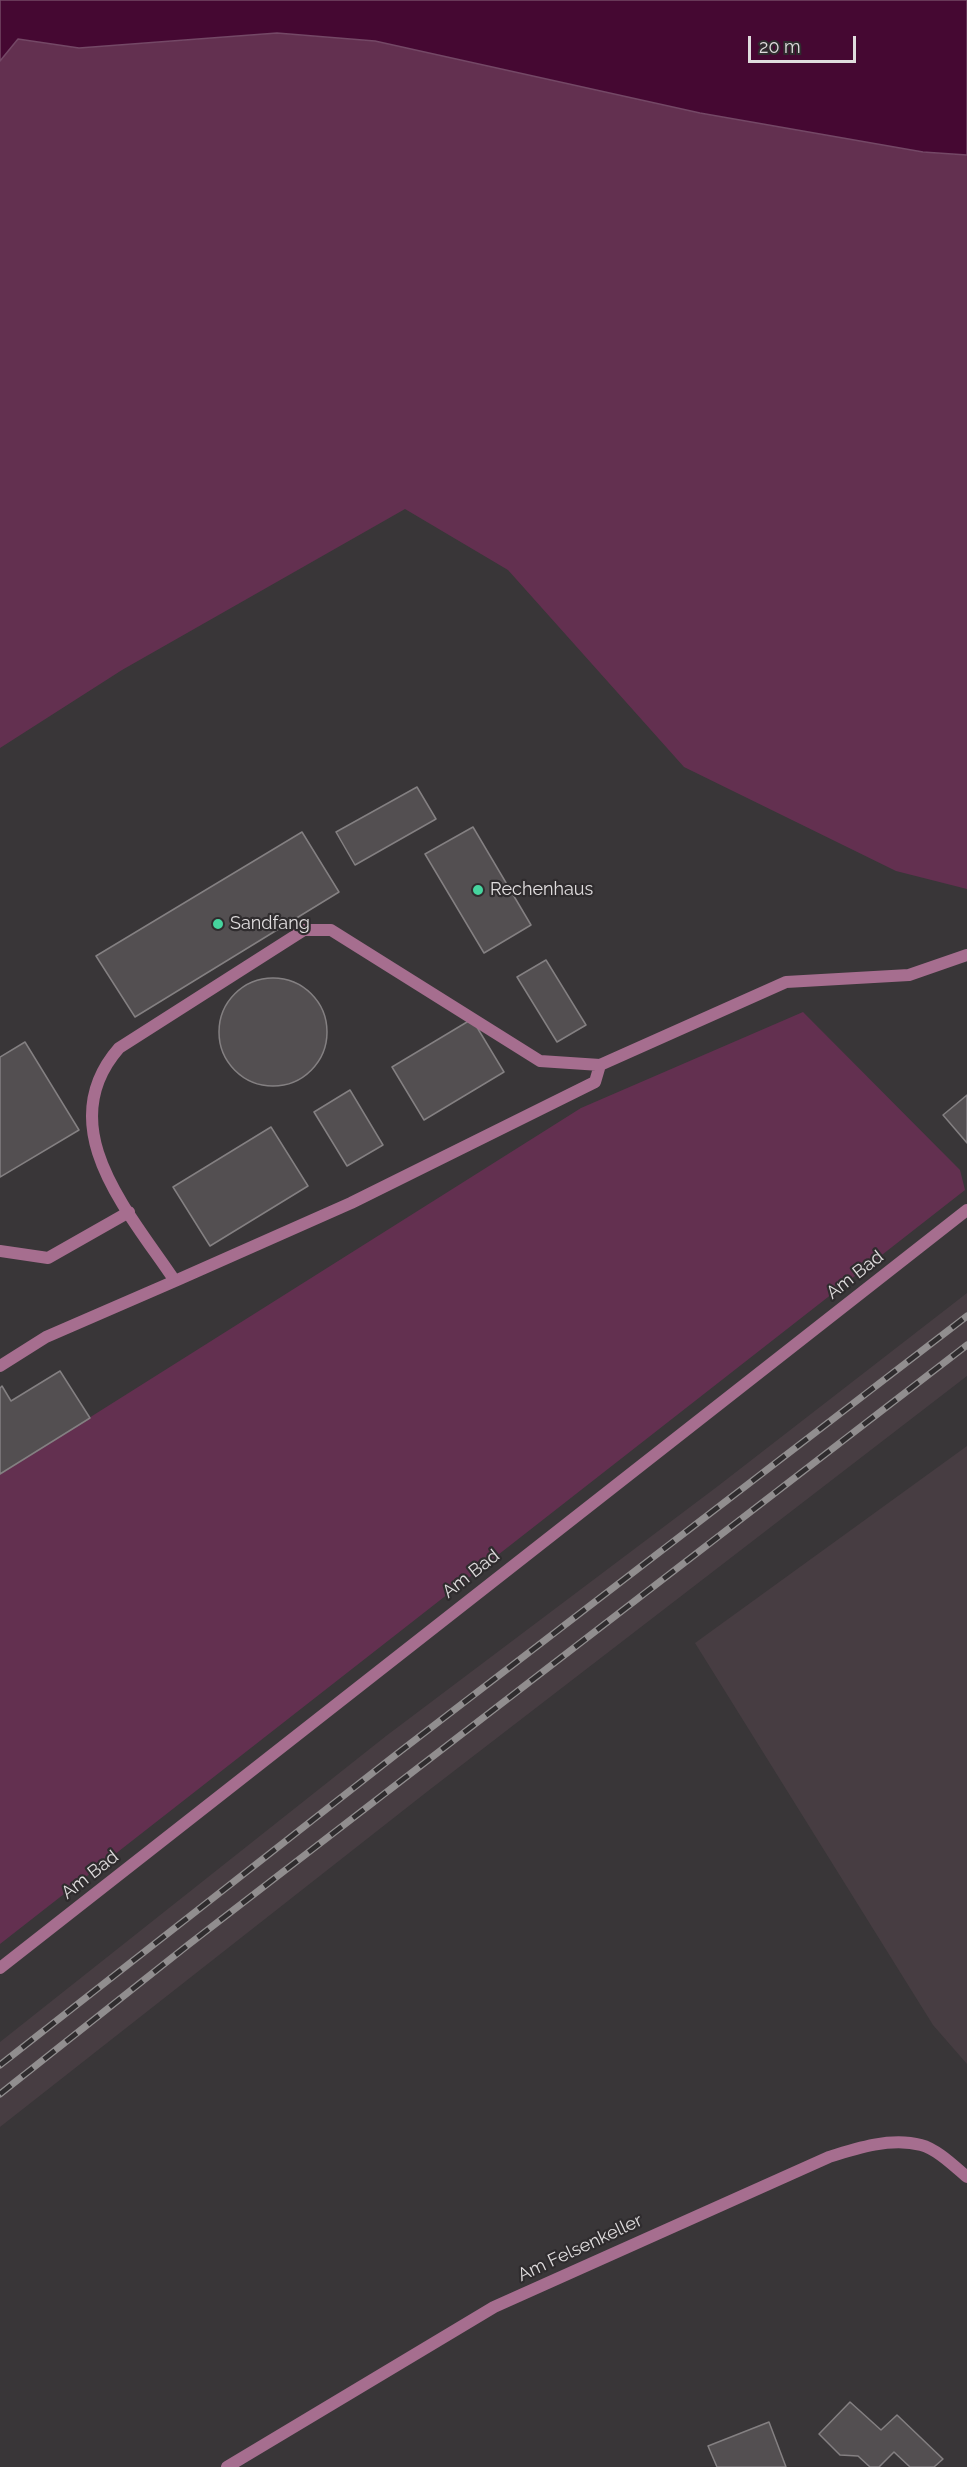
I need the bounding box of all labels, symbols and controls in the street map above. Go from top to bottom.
scale bar [751,24,859,62]
text: 20 m [759,36,801,57]
place label: Rechenhaus [490,879,593,901]
marker: Rechenhaus [471,883,485,897]
place label: Sandfang [230,913,310,935]
marker: Sandfang [211,917,225,931]
street label: Am Bad [822,1246,888,1304]
street label: Am Bad [438,1545,504,1603]
street label: Am Bad [57,1846,123,1904]
street label: Am Felsenkeller [514,2210,646,2286]

